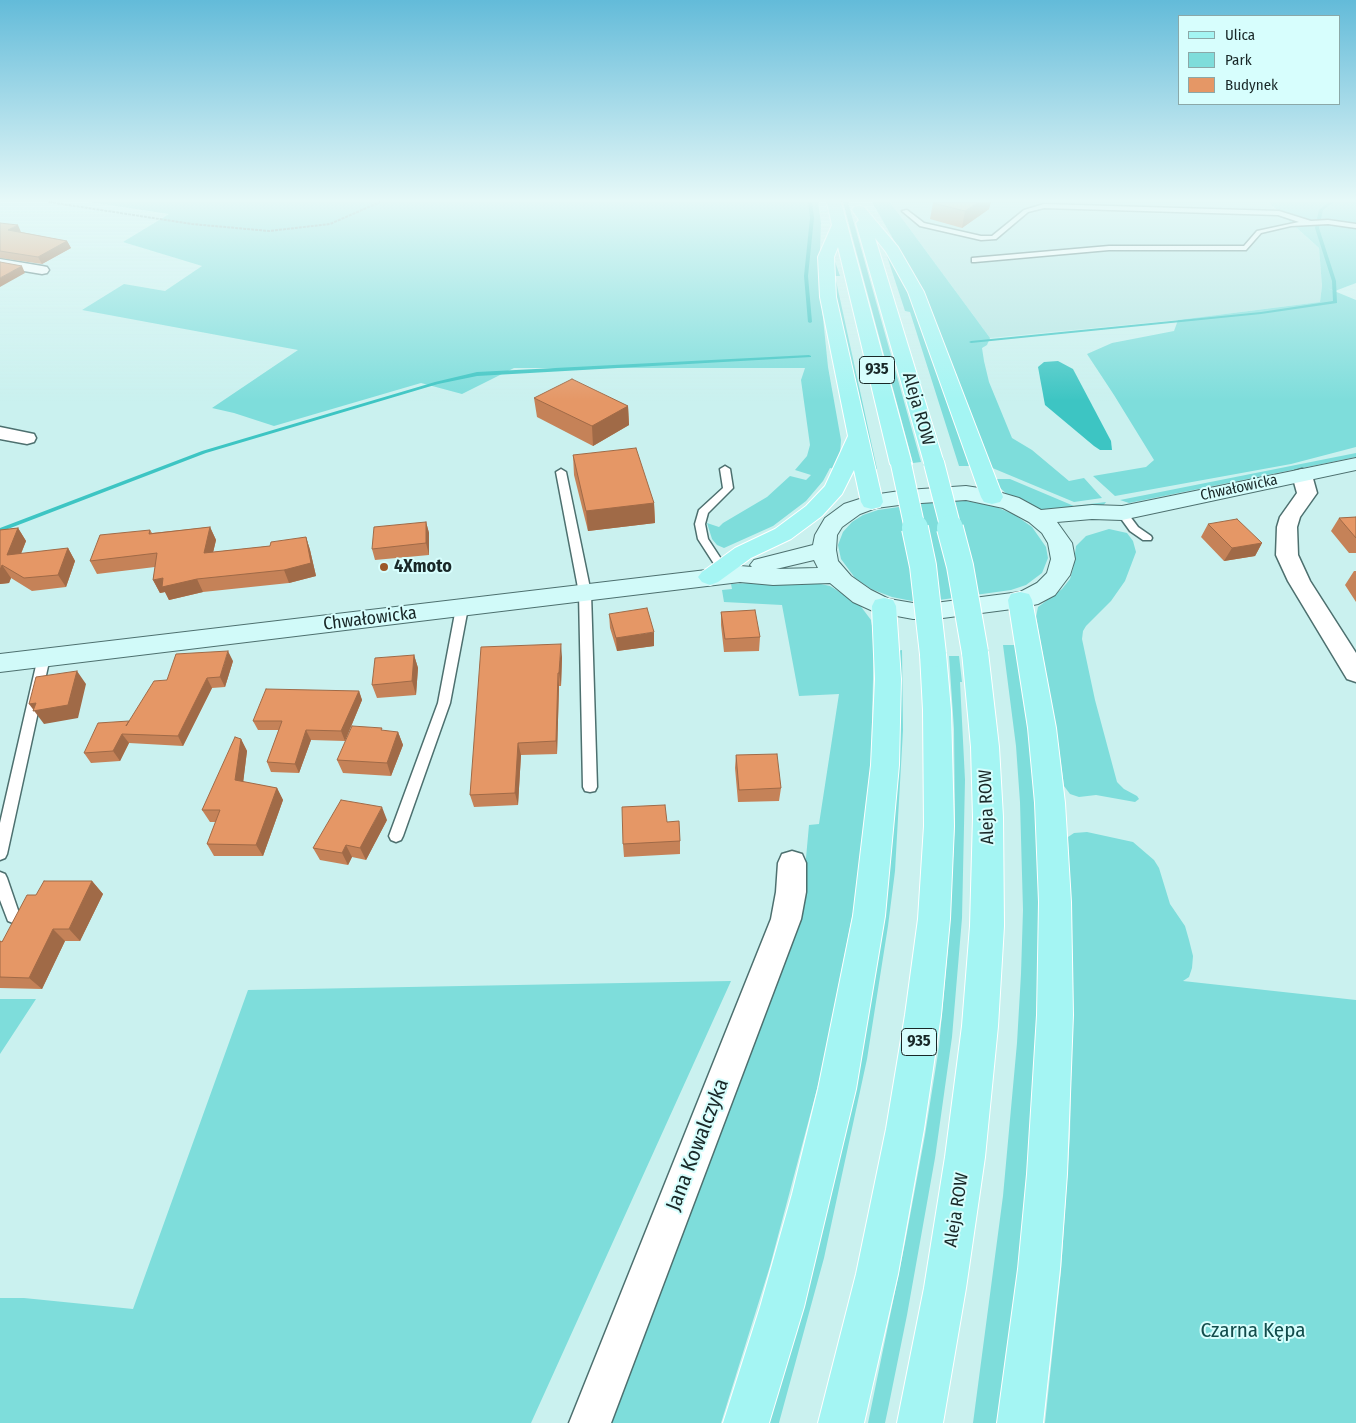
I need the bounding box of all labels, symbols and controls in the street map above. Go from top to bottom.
legend [1178,15,1341,105]
text: Ulica [1225,26,1255,44]
text: Park [1225,51,1252,69]
text: Budynek [1225,76,1278,94]
road number: 935 [860,356,894,384]
street label: Aleja ROW [897,370,939,448]
street label: Chwałowicka [1199,471,1279,505]
place label: 4Xmoto [394,556,452,578]
marker: 4Xmoto [378,561,390,573]
street label: Chwałowicka [322,603,418,635]
street label: Aleja ROW [975,769,999,845]
road number: 935 [902,1028,936,1056]
street label: Jana Kowalczyka [661,1075,735,1215]
street label: Aleja ROW [940,1171,974,1249]
park label: Czarna Kępa [1200,1318,1306,1344]

